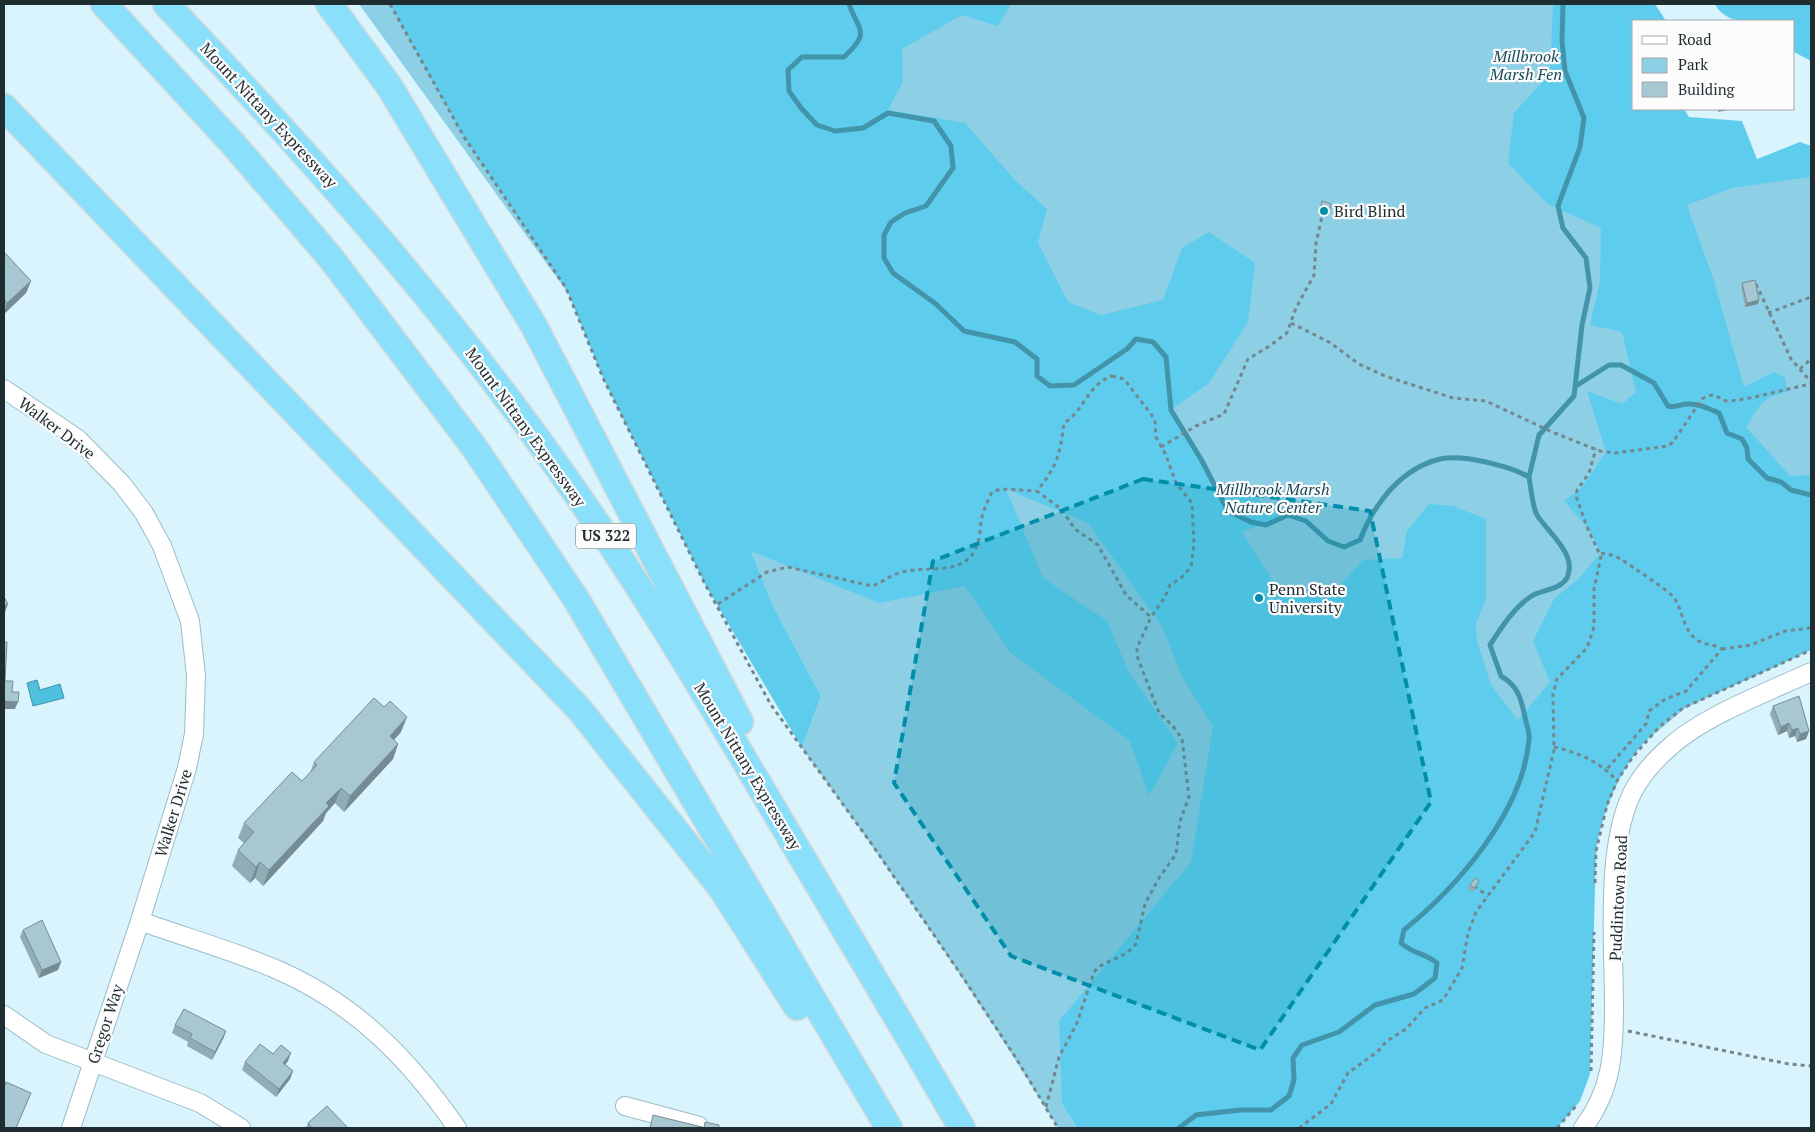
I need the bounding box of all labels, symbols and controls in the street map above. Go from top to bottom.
legend [1632,20,1795,110]
text: Road [1678,29,1711,49]
street label: Mount Nittany Expressway [196,37,343,193]
park label: Millbrook Marsh Fen [1489,45,1562,85]
text: Park [1678,54,1708,74]
text: Building [1678,79,1736,99]
place label: Bird Blind [1334,200,1406,222]
marker: Bird Blind [1318,205,1330,217]
street label: Mount Nittany Expressway [461,343,592,512]
street label: Walker Drive [14,392,100,464]
park label: Millbrook Marsh Nature Center [1215,478,1330,518]
road number: US 322 [576,524,636,548]
place label: Penn State University [1269,578,1346,618]
marker: Penn State University [1253,592,1265,604]
street label: Mount Nittany Expressway [689,678,807,855]
street label: Walker Drive [149,766,197,860]
street label: Puddintown Road [1604,834,1632,962]
street label: Gregor Way [82,980,129,1067]

